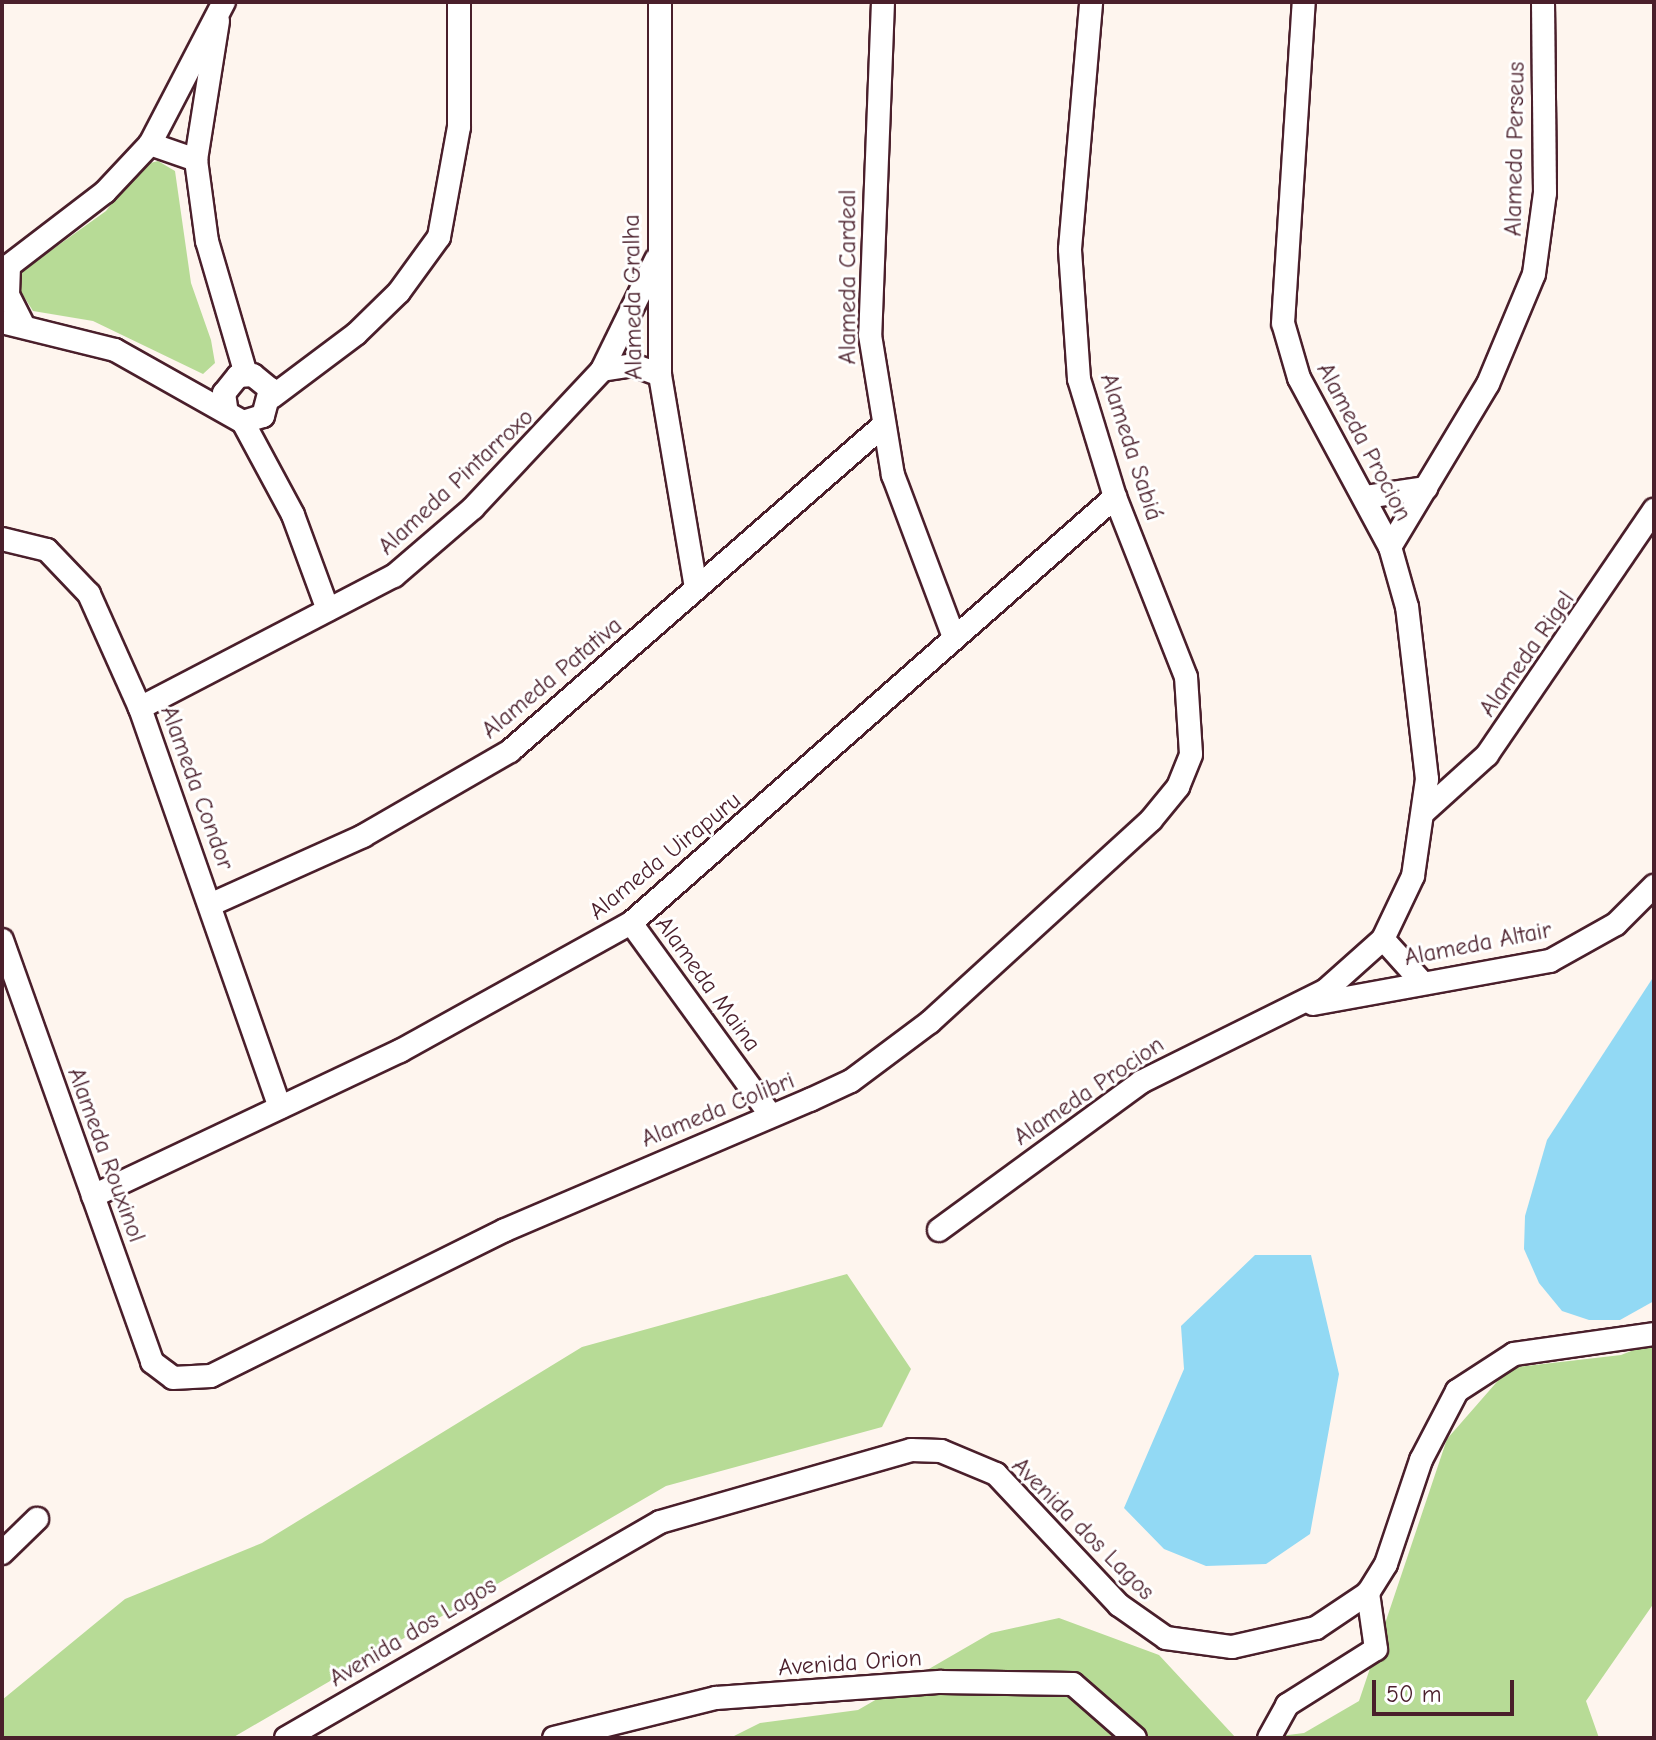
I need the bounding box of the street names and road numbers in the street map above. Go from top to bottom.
street label: Alameda Perseus [1499,61,1531,237]
street label: Alameda Cardeal [834,190,862,364]
street label: Alameda Gralha [617,214,649,380]
street label: Alameda Procion [1310,358,1418,526]
street label: Alameda Sabiá [1094,370,1168,524]
street label: Alameda Pintarroxo [372,403,540,561]
street label: Alameda Rigel [1473,586,1581,722]
street label: Alameda Patativa [476,611,628,745]
street label: Alameda Condor [154,702,240,874]
street label: Alameda Uirapuru [583,786,747,926]
street label: Alameda Maina [649,911,767,1057]
street label: Alameda Altair [1402,916,1554,972]
street label: Alameda Procion [1008,1030,1170,1152]
street label: Alameda Rouxinol [61,1064,151,1246]
street label: Alameda Colibri [637,1066,799,1154]
street label: Avenida dos Lagos [1006,1452,1160,1606]
street label: Avenida dos Lagos [324,1571,502,1693]
street label: Avenida Orion [777,1644,923,1682]

